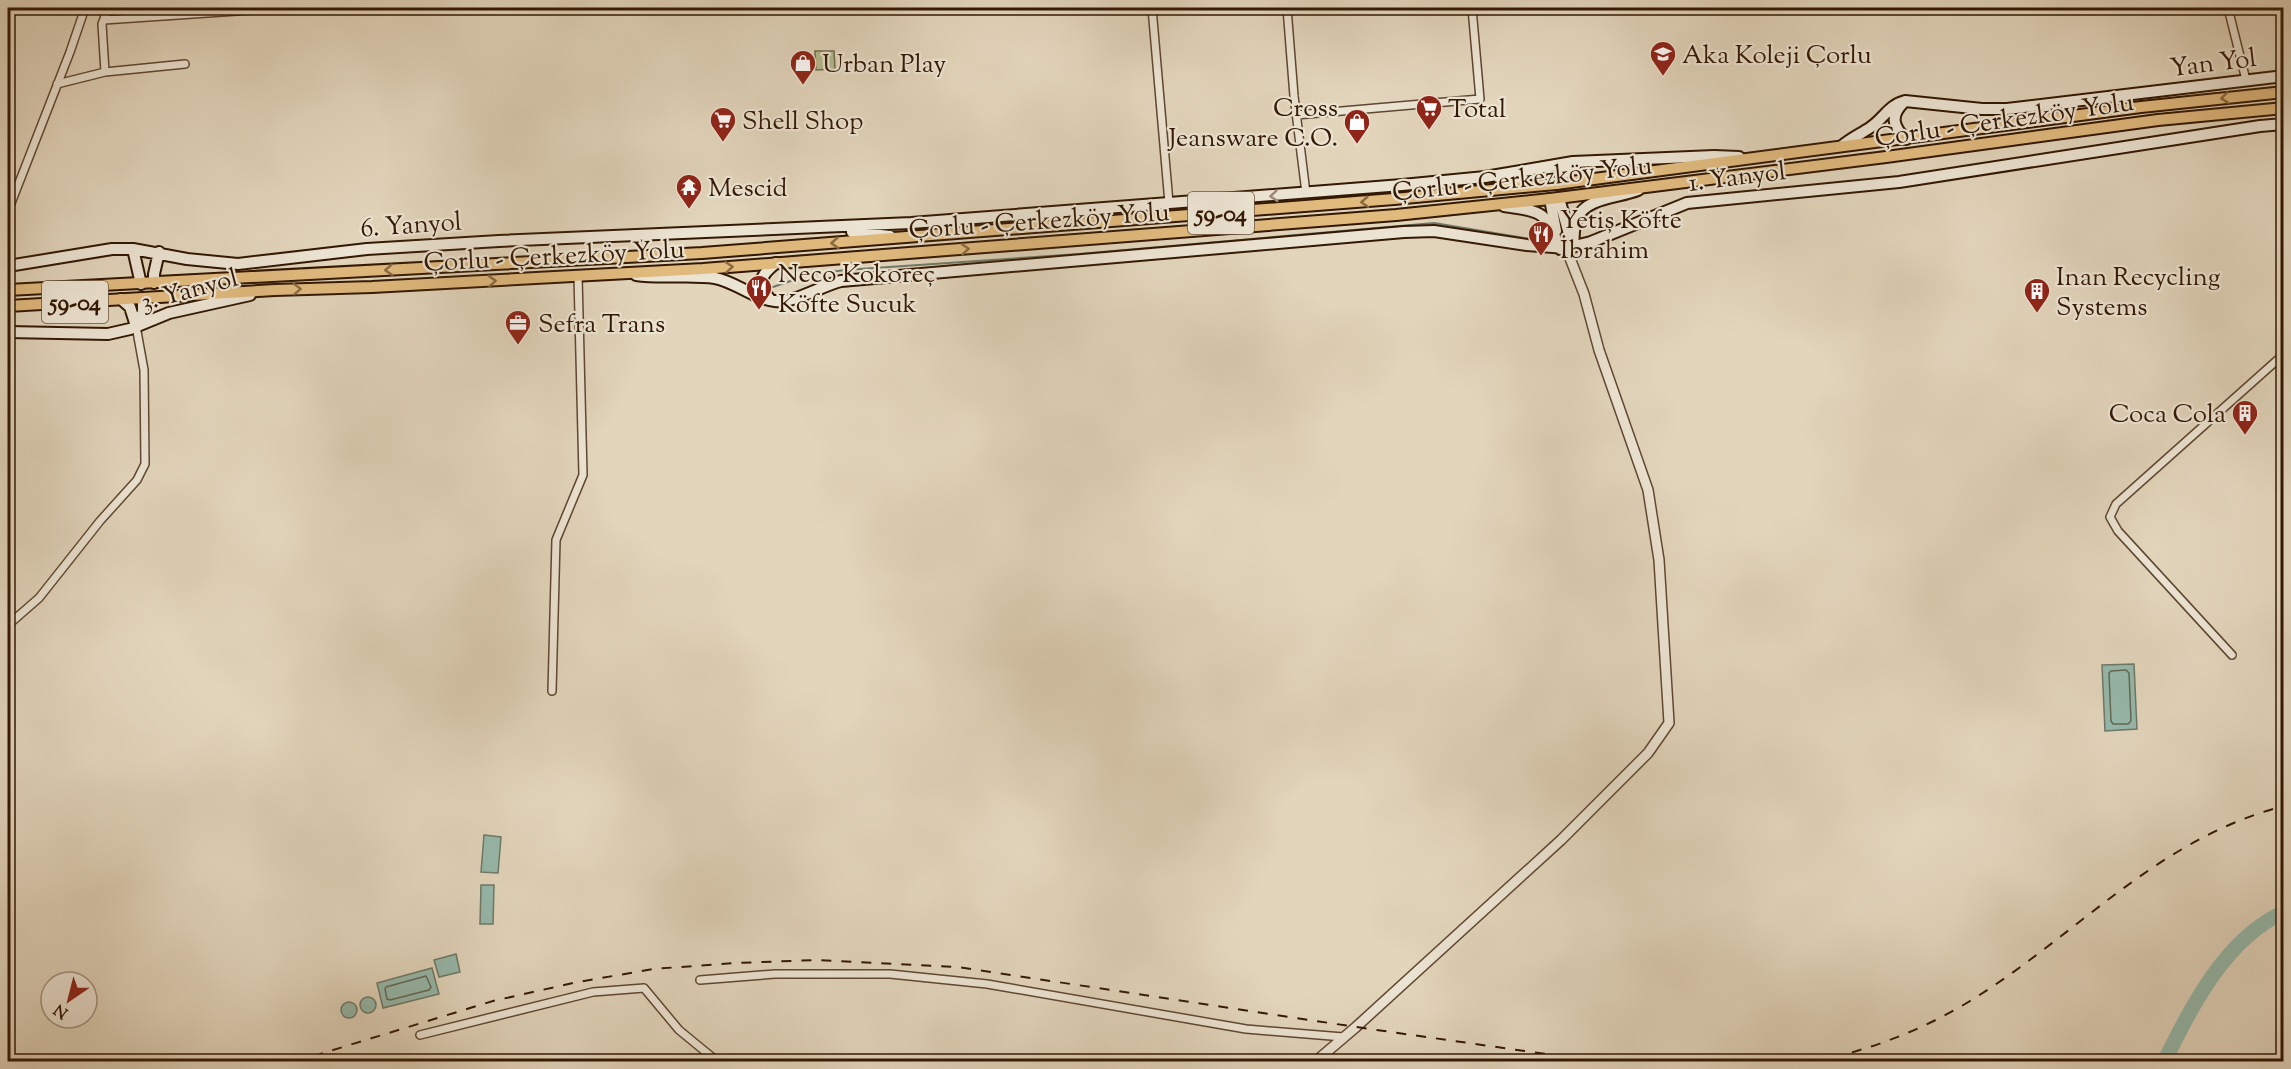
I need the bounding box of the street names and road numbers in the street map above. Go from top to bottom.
street label: Yan Yol [2168,41,2259,88]
street label: Çorlu - Çerkezköy Yolu [1872,85,2136,158]
street label: Çorlu - Çerkezköy Yolu [1390,148,1654,213]
street label: 1. Yanyol [1686,154,1788,203]
road number: 59-04 [1188,192,1254,234]
street label: Çorlu - Çerkezköy Yolu [908,195,1171,250]
street label: 6. Yanyol [359,204,463,248]
street label: Çorlu - Çerkezköy Yolu [423,232,686,283]
street label: 3. Yanyol [137,261,243,322]
road number: 59-04 [42,281,108,323]

